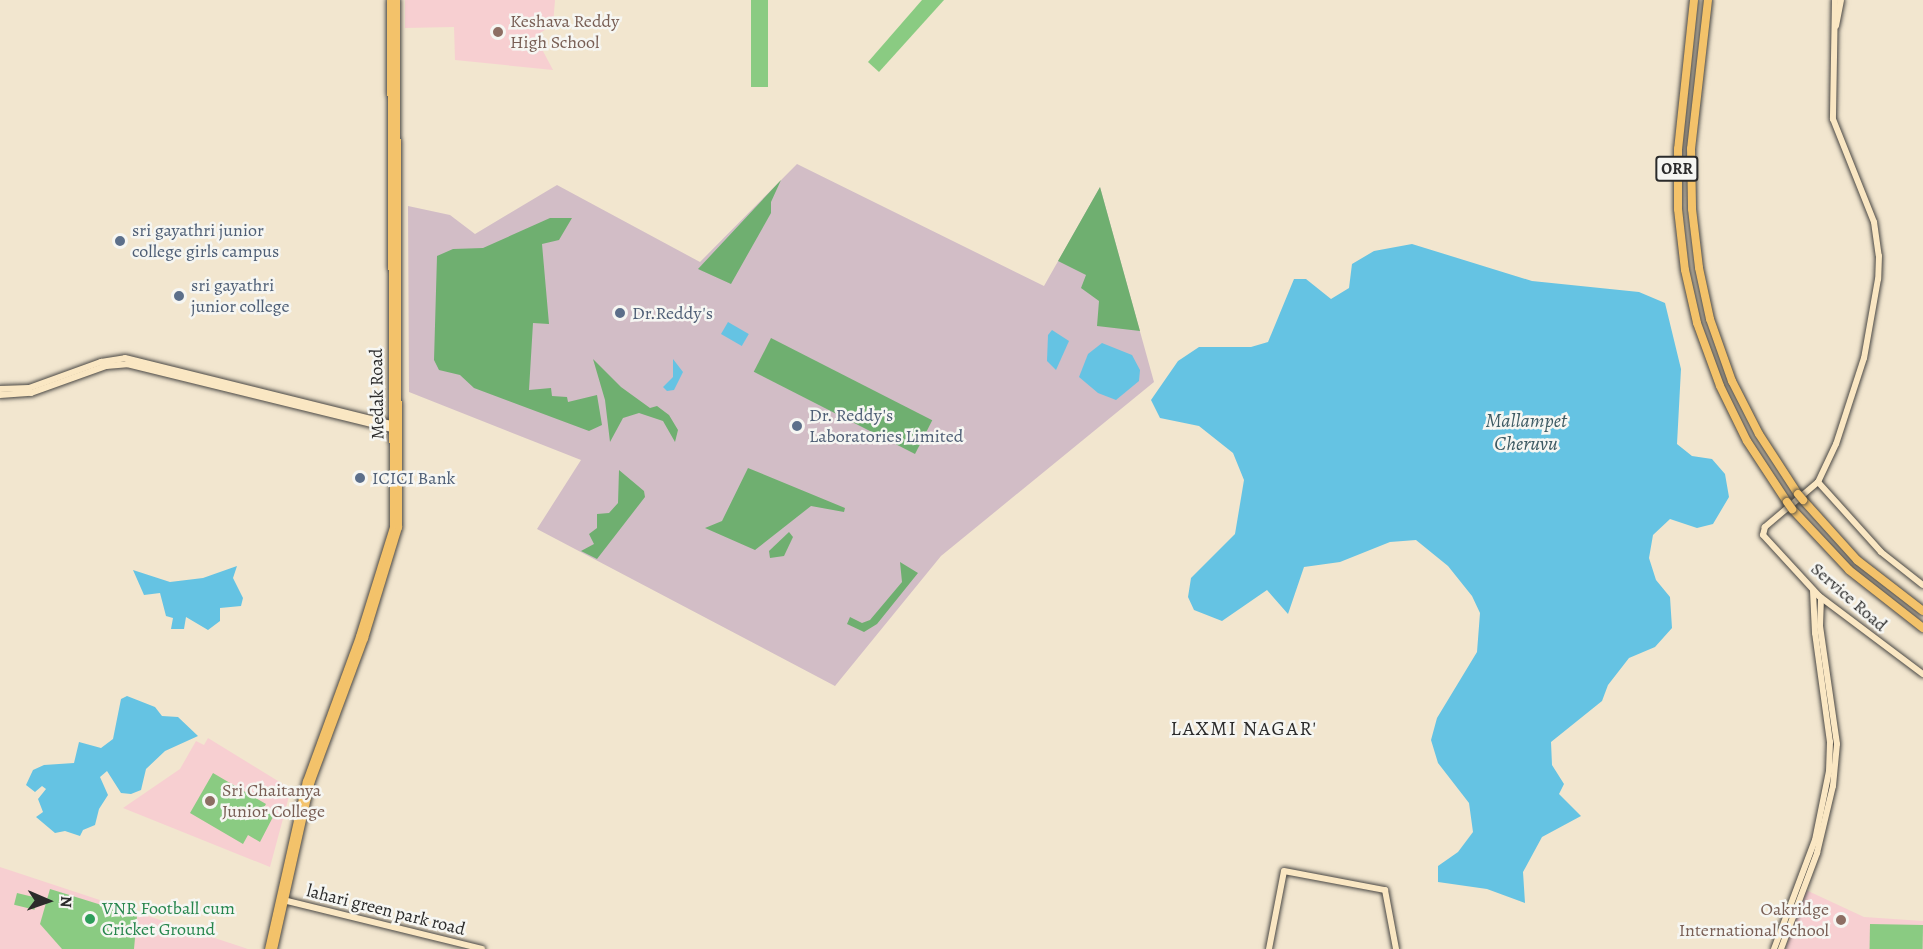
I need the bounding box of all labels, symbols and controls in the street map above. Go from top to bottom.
place label: Keshava Reddy High School [510,11,619,54]
marker: Keshava Reddy High School [491,25,505,39]
road number: ORR [1654,156,1700,182]
place label: sri gayathri junior college girls campus [132,220,279,262]
marker: sri gayathri junior college girls campus [113,234,127,248]
place label: sri gayathri junior college [191,275,290,318]
marker: sri gayathri junior college [172,289,186,303]
place label: Dr.Reddy's [632,302,713,324]
marker: Dr.Reddy's [613,306,627,320]
street label: Medak Road [365,348,389,440]
place label: Dr. Reddy's Laboratories Limited [809,405,963,448]
water label: Mallampet Cheruvu [1485,409,1567,456]
marker: Dr. Reddy's Laboratories Limited [790,419,804,433]
place label: ICICI Bank [372,467,456,489]
marker: ICICI Bank [353,471,367,485]
street label: Service Road [1806,558,1892,636]
district label: LAXMI NAGAR' [1171,716,1317,740]
place label: Sri Chaitanya Junior College [222,780,325,822]
marker: Sri Chaitanya Junior College [203,794,217,808]
north arrow [18,871,78,931]
street label: lahari green park road [304,880,468,940]
text: N [55,895,77,908]
place label: VNR Football cum Cricket Ground [102,898,235,940]
place label: Oakridge International School [1679,899,1829,942]
marker: VNR Football cum Cricket Ground [83,912,97,926]
marker: Oakridge International School [1834,913,1848,927]

